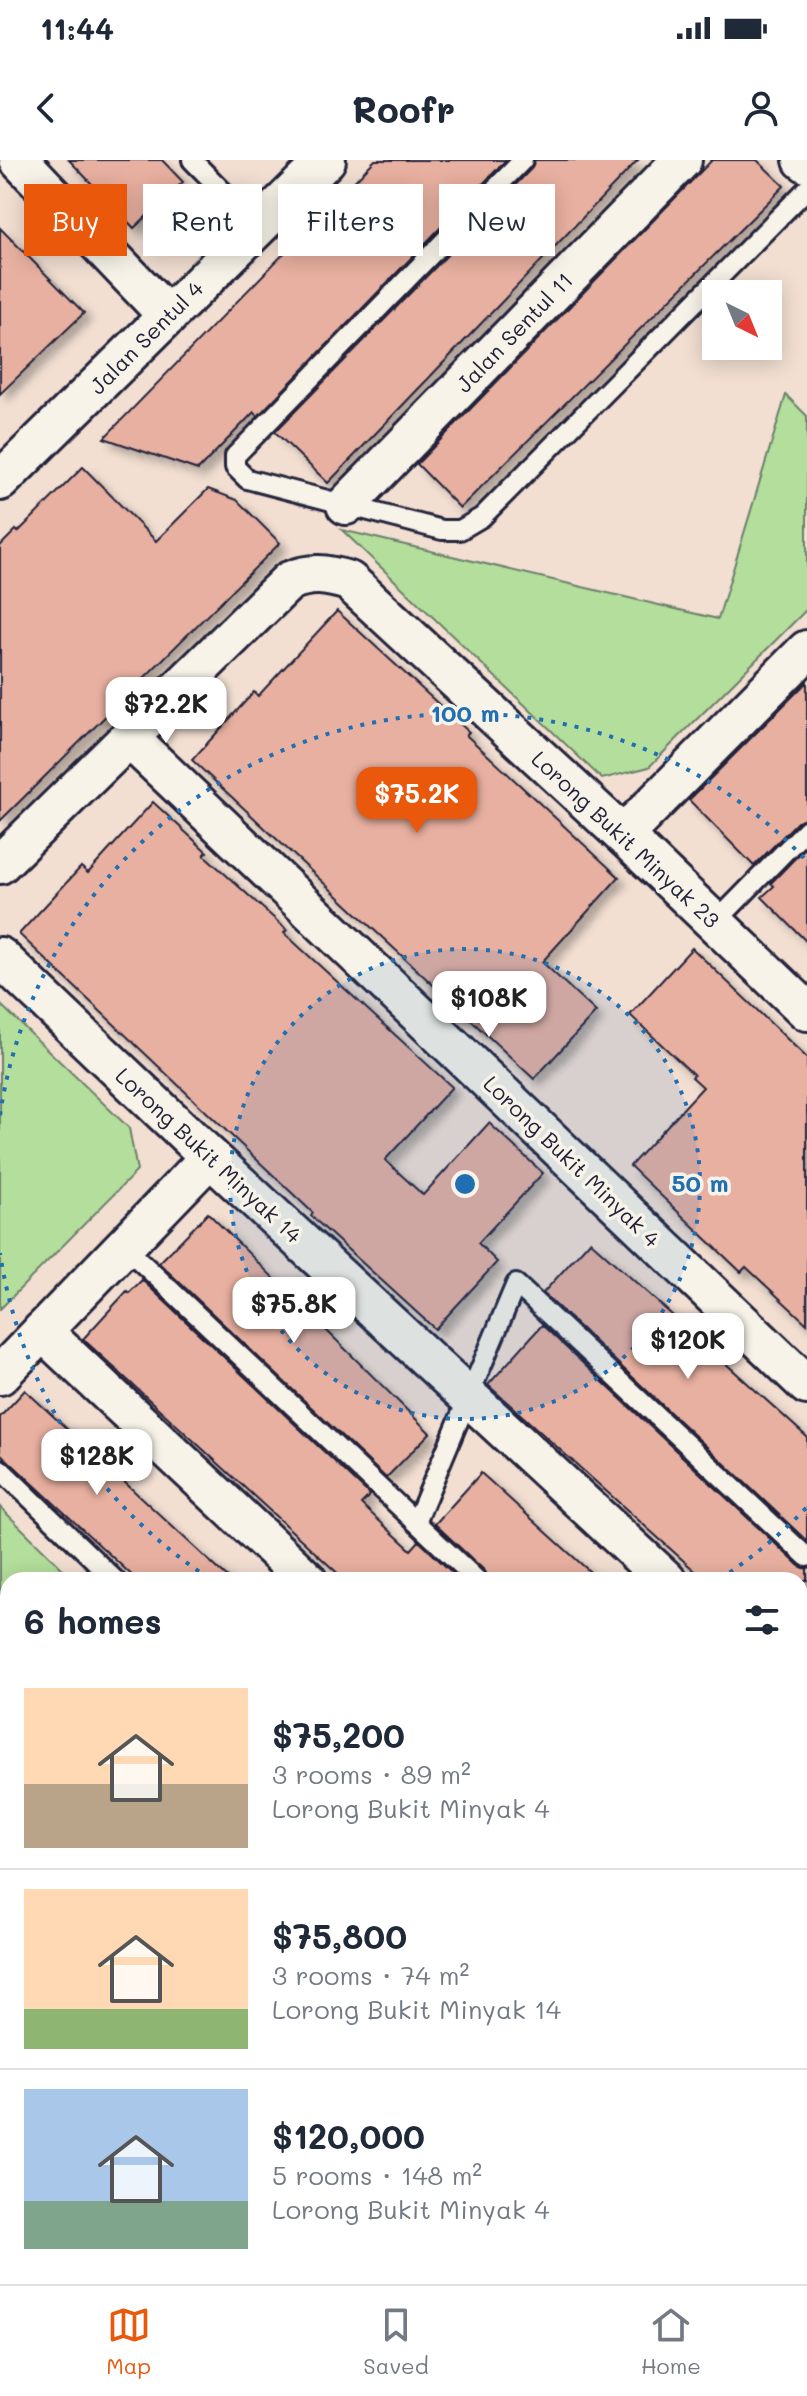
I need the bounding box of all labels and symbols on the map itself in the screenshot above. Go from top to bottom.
street label: Jalan Sentul 11 [449,266,579,398]
street label: Jalan Sentul 4 [83,274,209,400]
north arrow [702,280,782,360]
pin: $72.2K [101,677,231,745]
text: 100 m [430,697,500,728]
street label: Lorong Bukit Minyak 23 [526,744,726,934]
pin: $75.2K [352,767,482,835]
pin: $108K [433,971,545,1039]
street label: Lorong Bukit Minyak 14 [110,1061,308,1249]
street label: Lorong Bukit Minyak 4 [477,1069,667,1253]
text: 50 m [671,1167,729,1198]
centre of rings [451,1170,479,1198]
pin: $75.8K [229,1277,359,1345]
pin: $120K [632,1313,744,1381]
pin: $128K [41,1429,153,1497]

